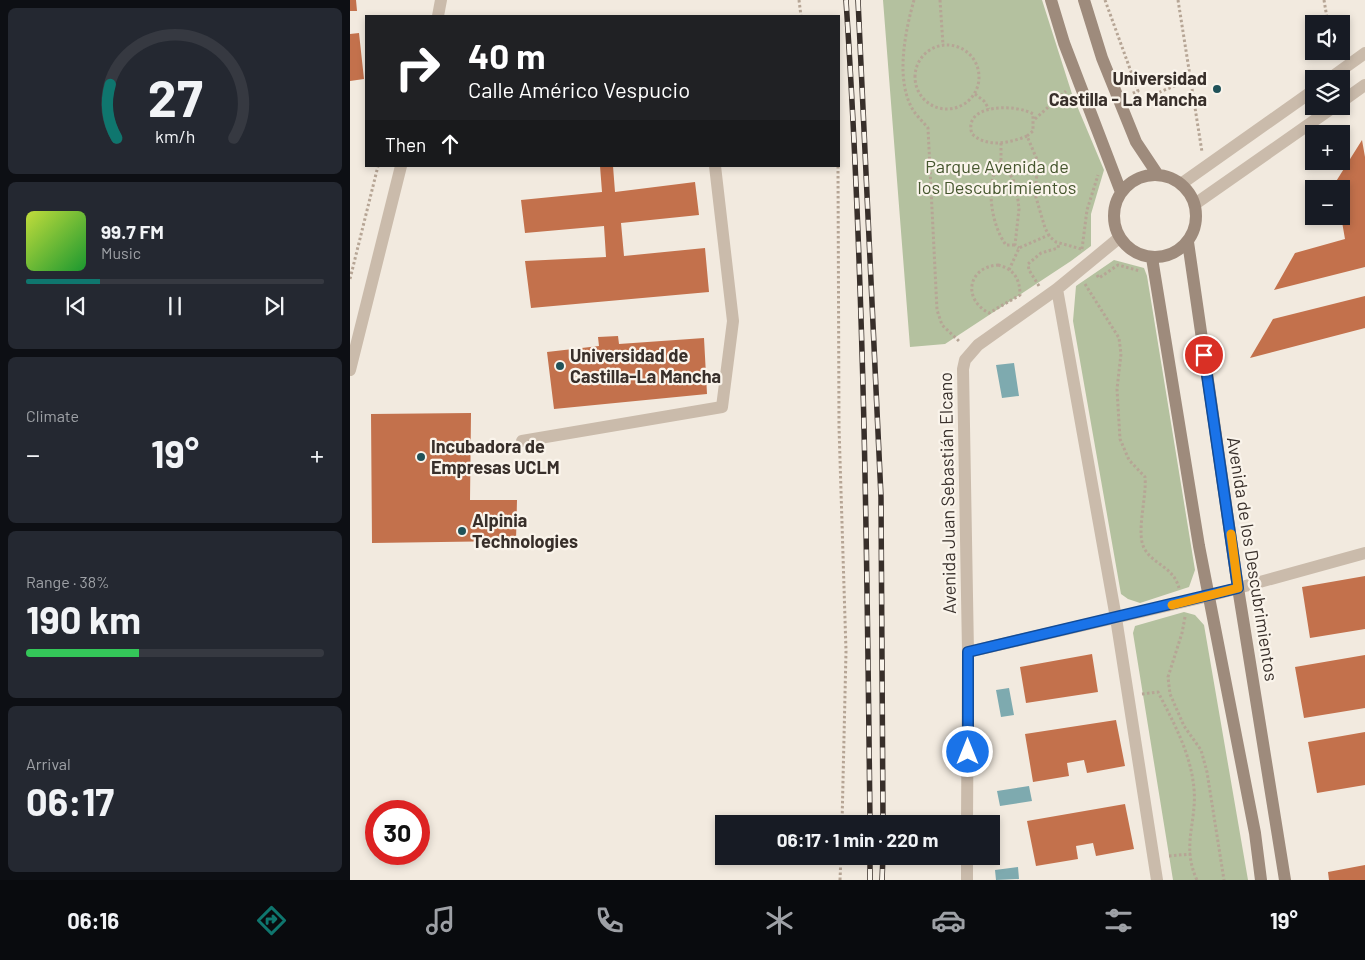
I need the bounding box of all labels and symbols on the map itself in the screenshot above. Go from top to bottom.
place label: Universidad Castilla - La Mancha [1049,67,1207,110]
marker: Universidad Castilla - La Mancha [1211,83,1223,95]
park label: Parque Avenida de los Descubrimientos [918,155,1076,198]
pin [1183,334,1225,376]
place label: Universidad de Castilla-La Mancha [570,344,721,387]
marker: Universidad de Castilla-La Mancha [554,360,566,372]
street label: Avenida Juan Sebastián Elcano [934,372,960,614]
place label: Incubadora de Empresas UCLM [431,435,560,478]
street label: Avenida de los Descubrimientos [1223,435,1283,683]
marker: Incubadora de Empresas UCLM [415,451,427,463]
place label: Alpinia Technologies [472,509,578,552]
marker: Alpinia Technologies [456,525,468,537]
position arrow [941,725,993,777]
speed limit sign: 30 [365,800,430,865]

